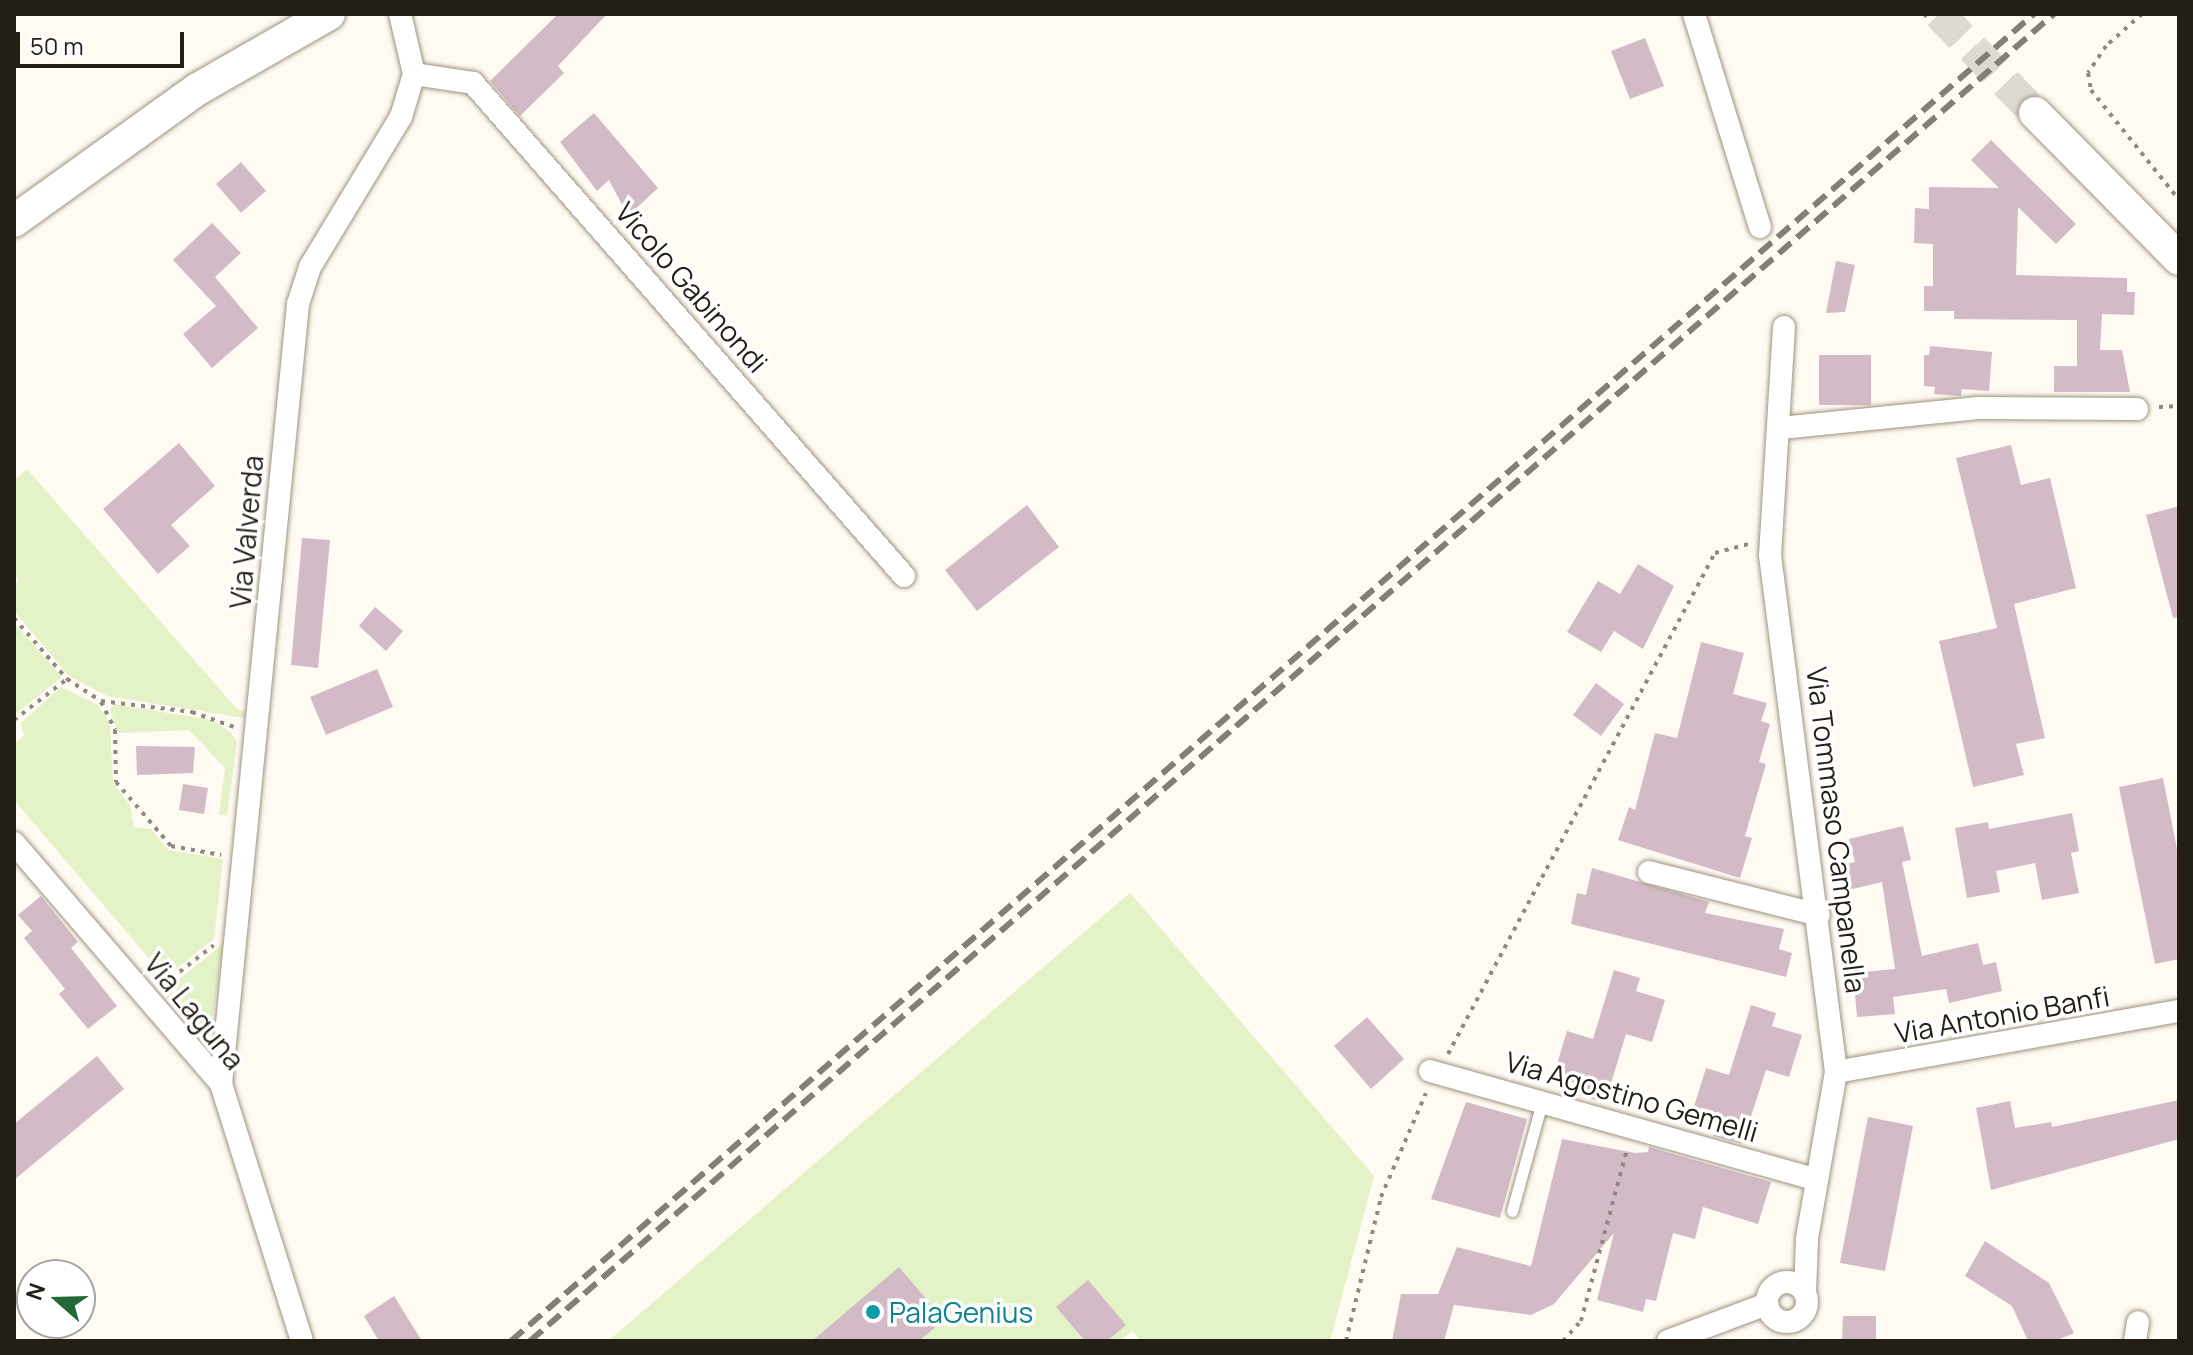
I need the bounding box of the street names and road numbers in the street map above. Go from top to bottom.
street label: Vicolo Gabinondi [609,195,775,379]
street label: Via Valverda [223,454,269,610]
street label: Via Tommaso Campanella [1800,665,1874,995]
street label: Via Laguna [138,946,252,1076]
street label: Via Antonio Banfi [1892,979,2112,1049]
street label: Via Agostino Gemelli [1502,1044,1762,1148]

